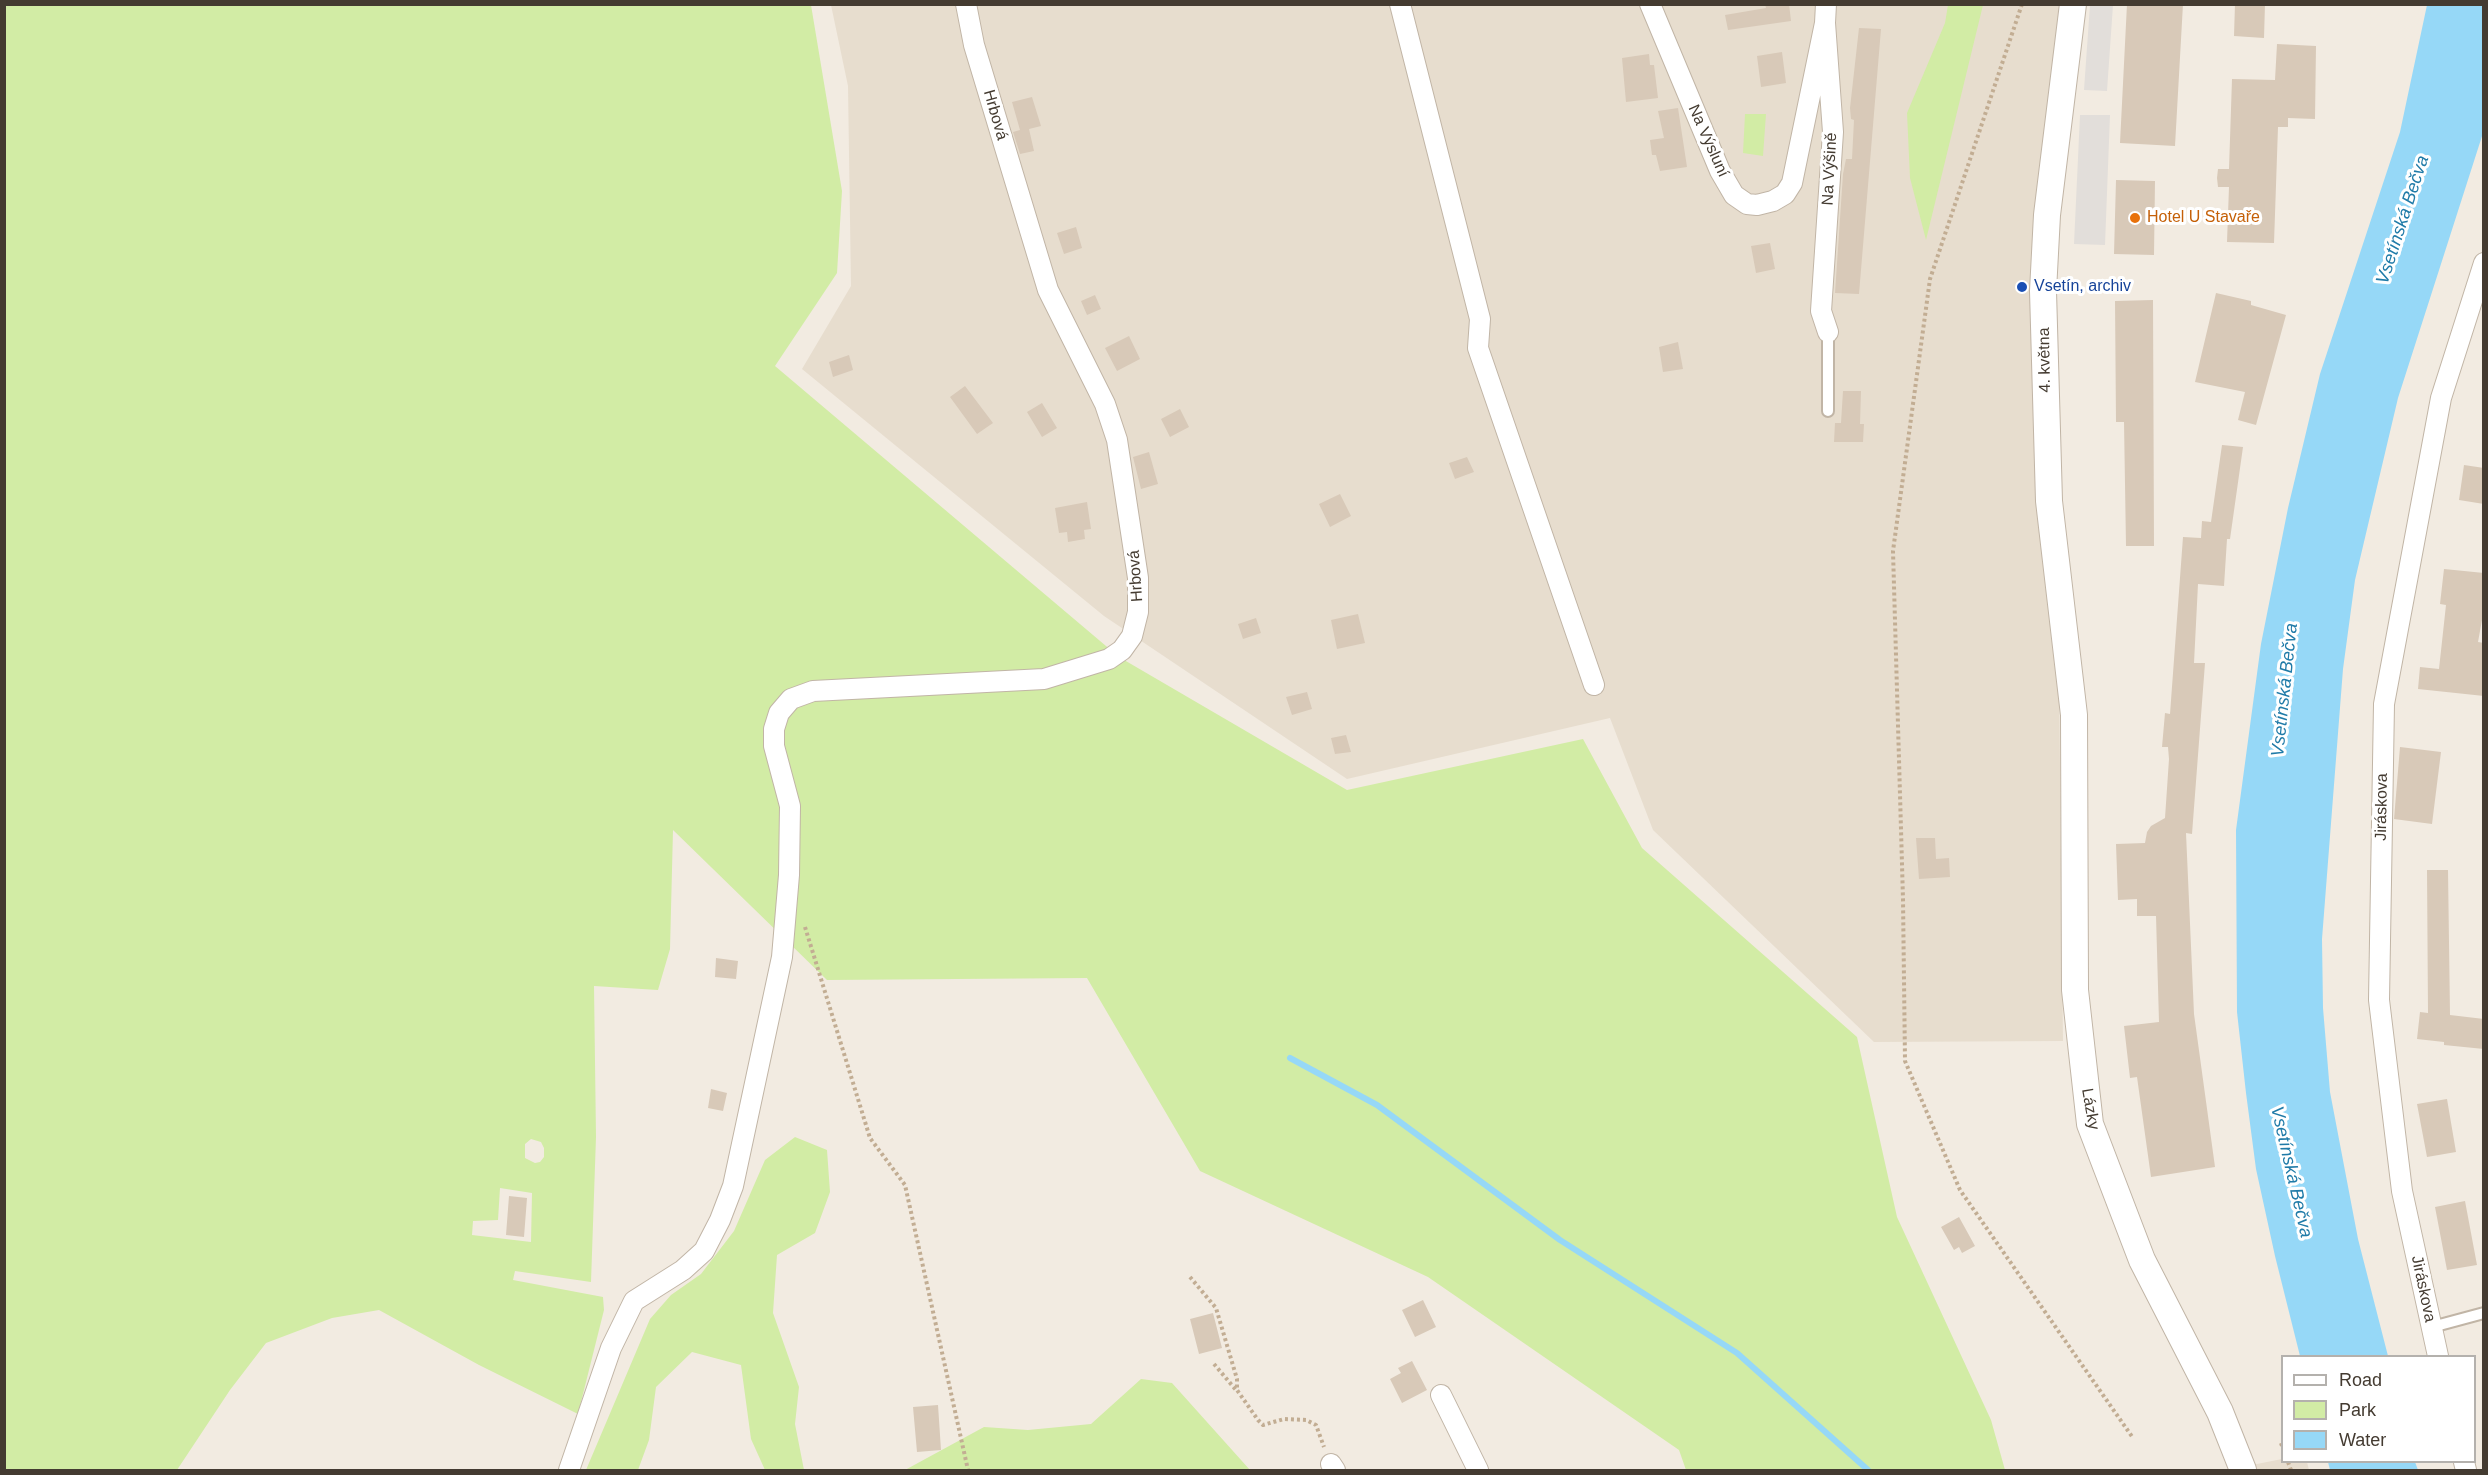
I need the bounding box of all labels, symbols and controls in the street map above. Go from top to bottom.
street label: Hrbová [979,88,1011,142]
street label: Na Výsluní [1683,102,1733,180]
street label: Na Výšině [1819,132,1841,206]
water label: Vsetínská Bečva [2372,153,2434,287]
place label: Hotel U Stavaře [2147,208,2260,228]
marker: Hotel U Stavaře [2128,211,2142,225]
place label: Vsetín, archiv [2034,277,2131,297]
marker: Vsetín, archiv [2015,280,2029,294]
street label: 4. května [2035,327,2055,393]
street label: Hrbová [1125,550,1147,602]
water label: Vsetínská Bečva [2267,622,2303,758]
street label: Jiráskova [2372,773,2392,841]
street label: Lázky [2077,1087,2103,1131]
water label: Vsetínská Bečva [2265,1104,2317,1240]
street label: Jiráskova [2407,1254,2439,1324]
legend [2281,1355,2476,1463]
text: Road [2339,1370,2382,1390]
text: Park [2339,1400,2376,1420]
text: Water [2339,1430,2386,1450]

